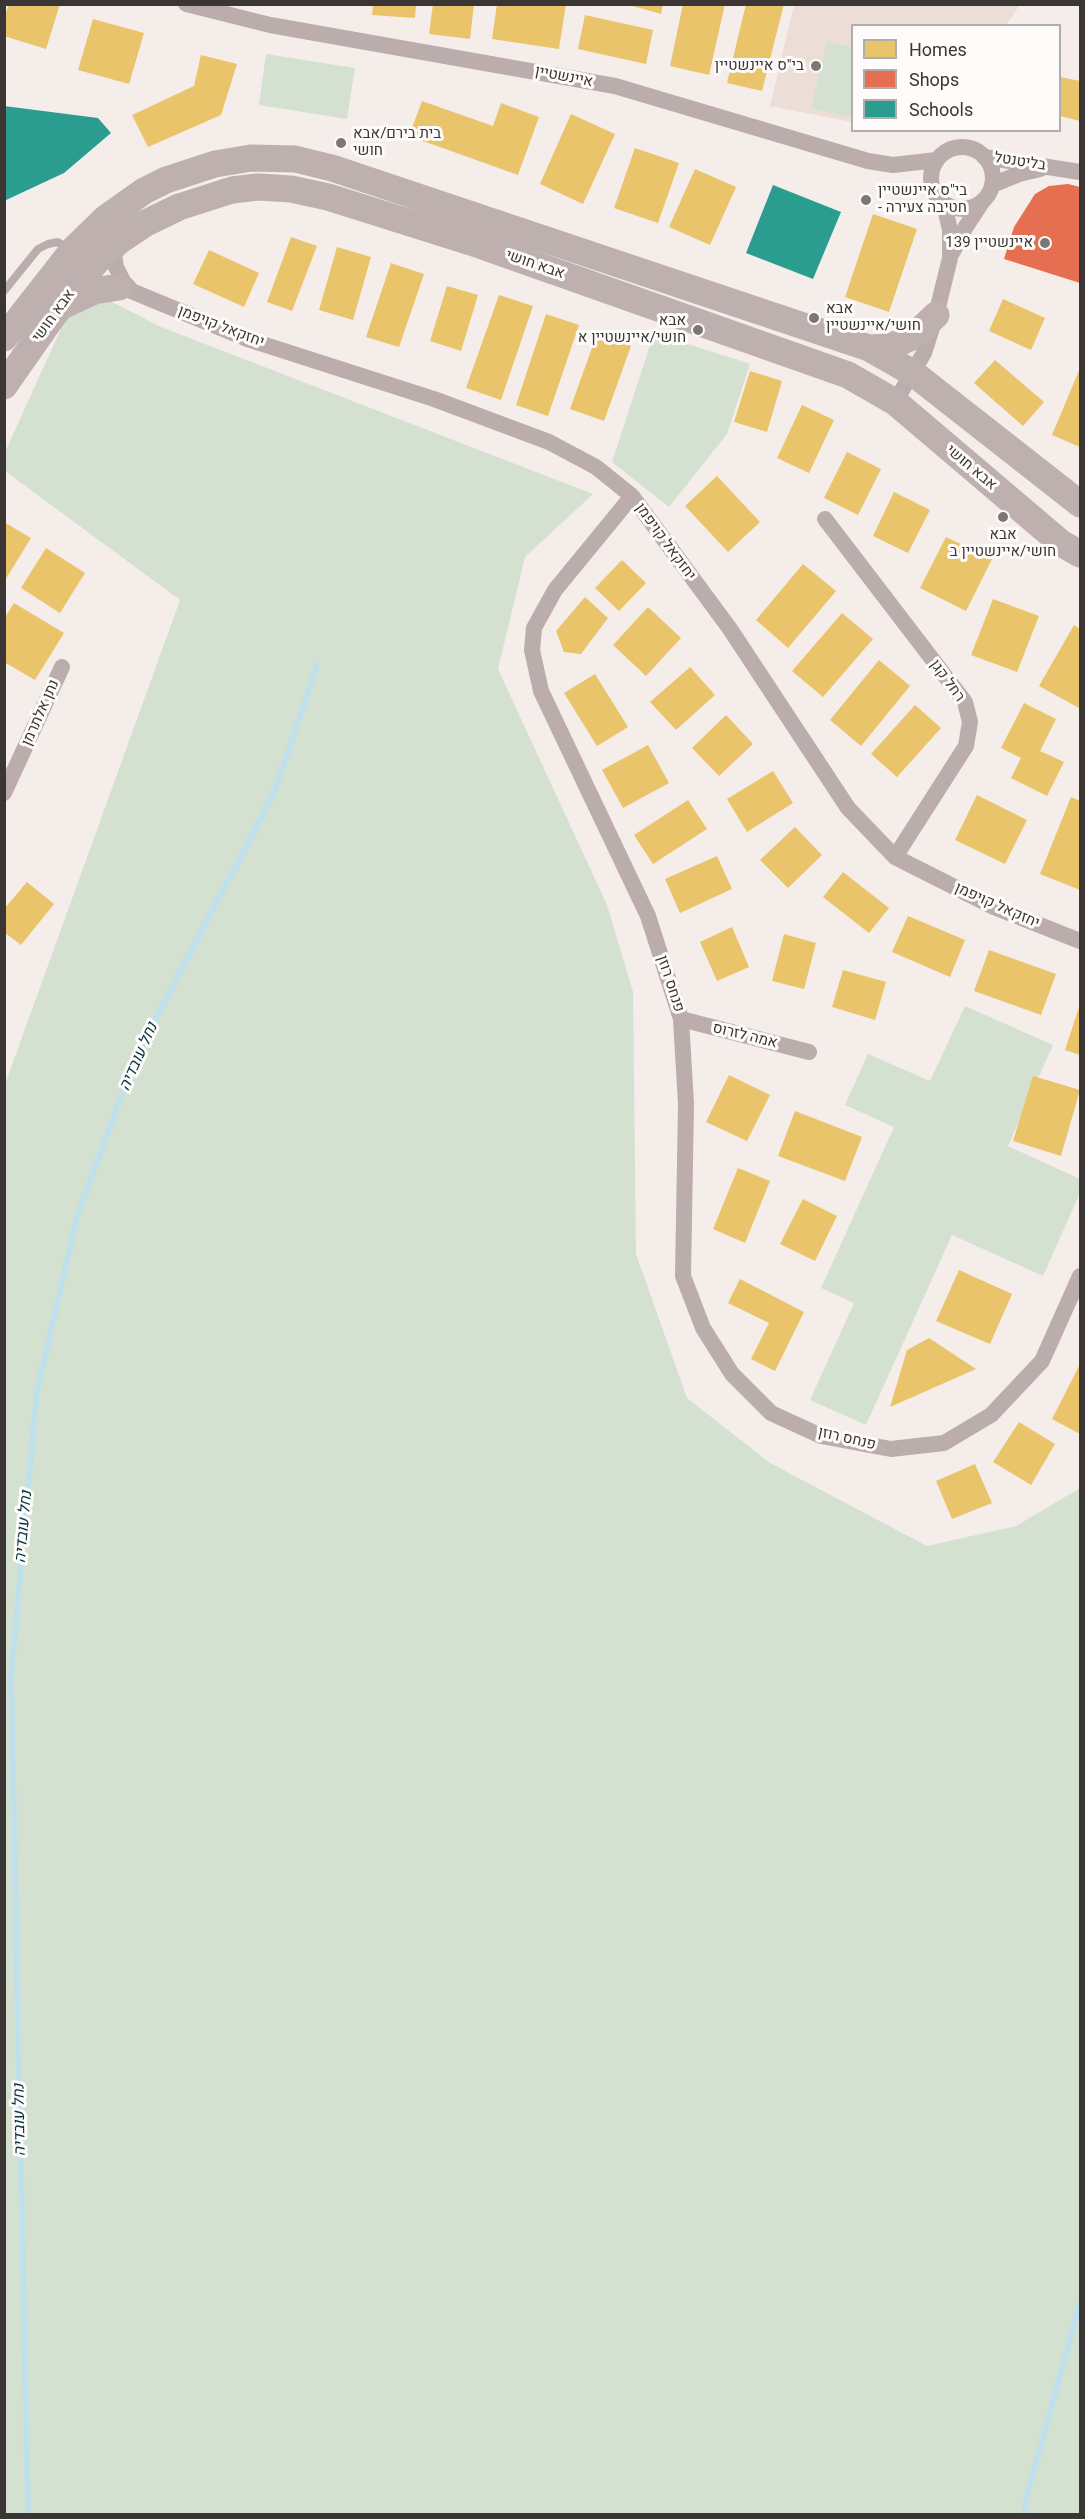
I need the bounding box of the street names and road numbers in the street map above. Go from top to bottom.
street label: איינשטיין [534,63,594,91]
street label: בליטנטל [993,149,1047,175]
street label: אבא חושי [503,247,567,283]
street label: אבא חושי [29,286,79,346]
street label: יחזקאל קויפמן [175,302,267,352]
street label: אבא חושי [942,442,1000,494]
street label: יחזקאל קויפמן [631,500,699,584]
street label: רחל קגן [926,657,968,705]
street label: נתן אלתרמן [18,677,64,749]
street label: יחזקאל קויפמן [952,879,1042,933]
street label: פנחס רוזן [652,953,688,1015]
street label: אמה לזרוס [711,1019,779,1053]
street label: פנחס רוזן [816,1424,878,1454]

